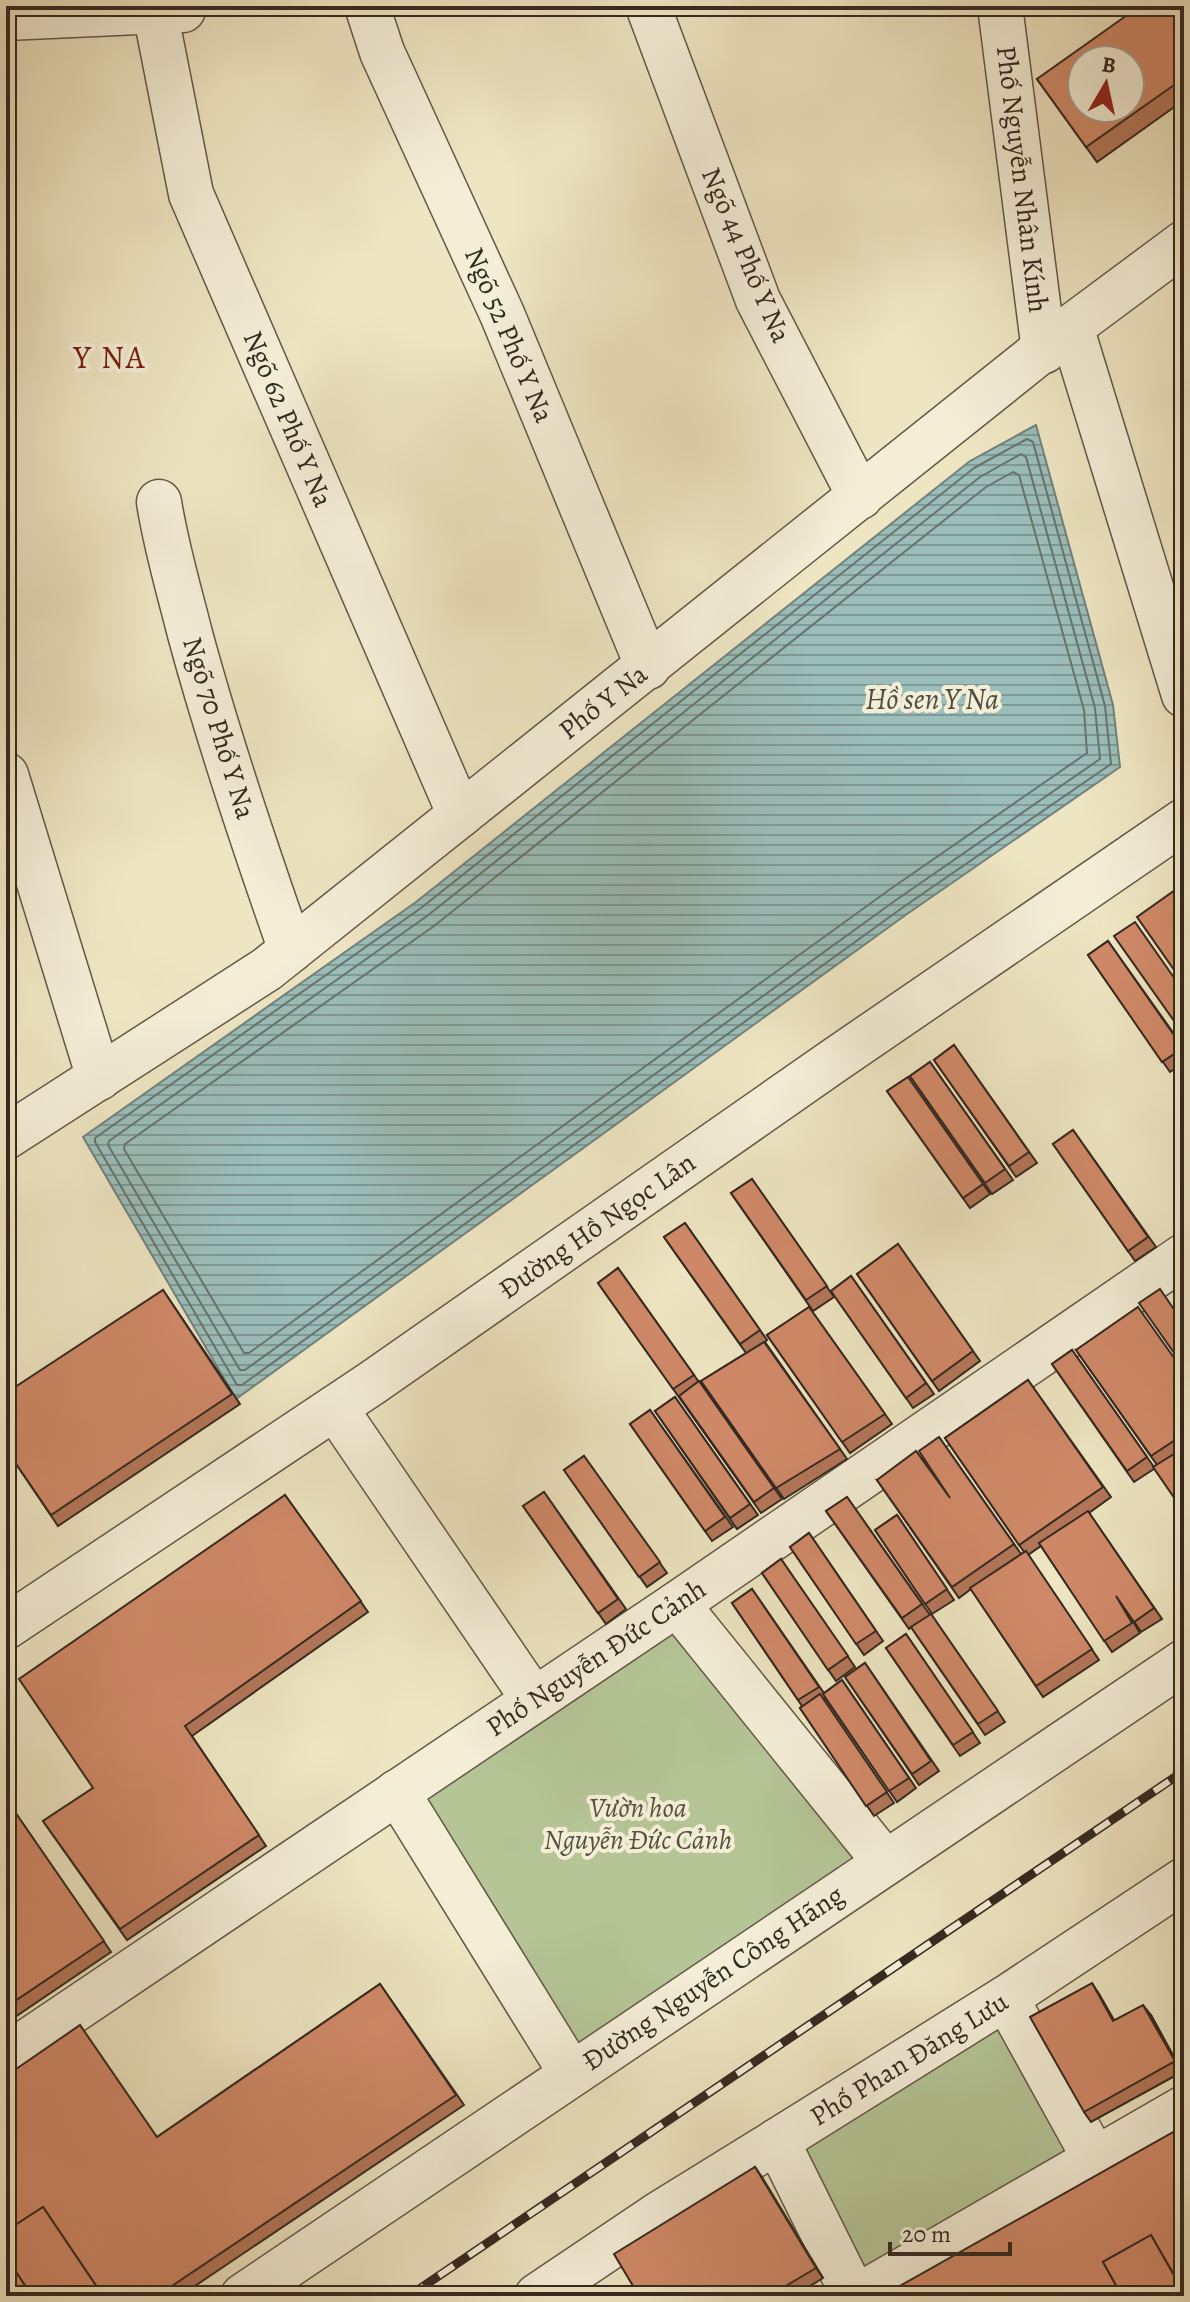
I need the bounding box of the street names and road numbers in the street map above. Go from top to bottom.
street label: Phố Nguyễn Nhân Kính [987,43,1057,315]
street label: Ngõ 44 Phố Y Na [692,161,800,349]
street label: Ngõ 52 Phố Y Na [455,241,563,429]
street label: Ngõ 62 Phố Y Na [234,325,342,513]
street label: Ngõ 70 Phố Y Na [173,632,265,824]
street label: Phố Y Na [551,655,655,749]
street label: Đường Hồ Ngọc Lân [491,1144,703,1308]
street label: Phố Nguyễn Đức Cảnh [479,1570,714,1746]
street label: Đường Nguyễn Công Hãng [575,1876,851,2080]
street label: Phố Phan Đăng Lưu [803,1982,1016,2135]

